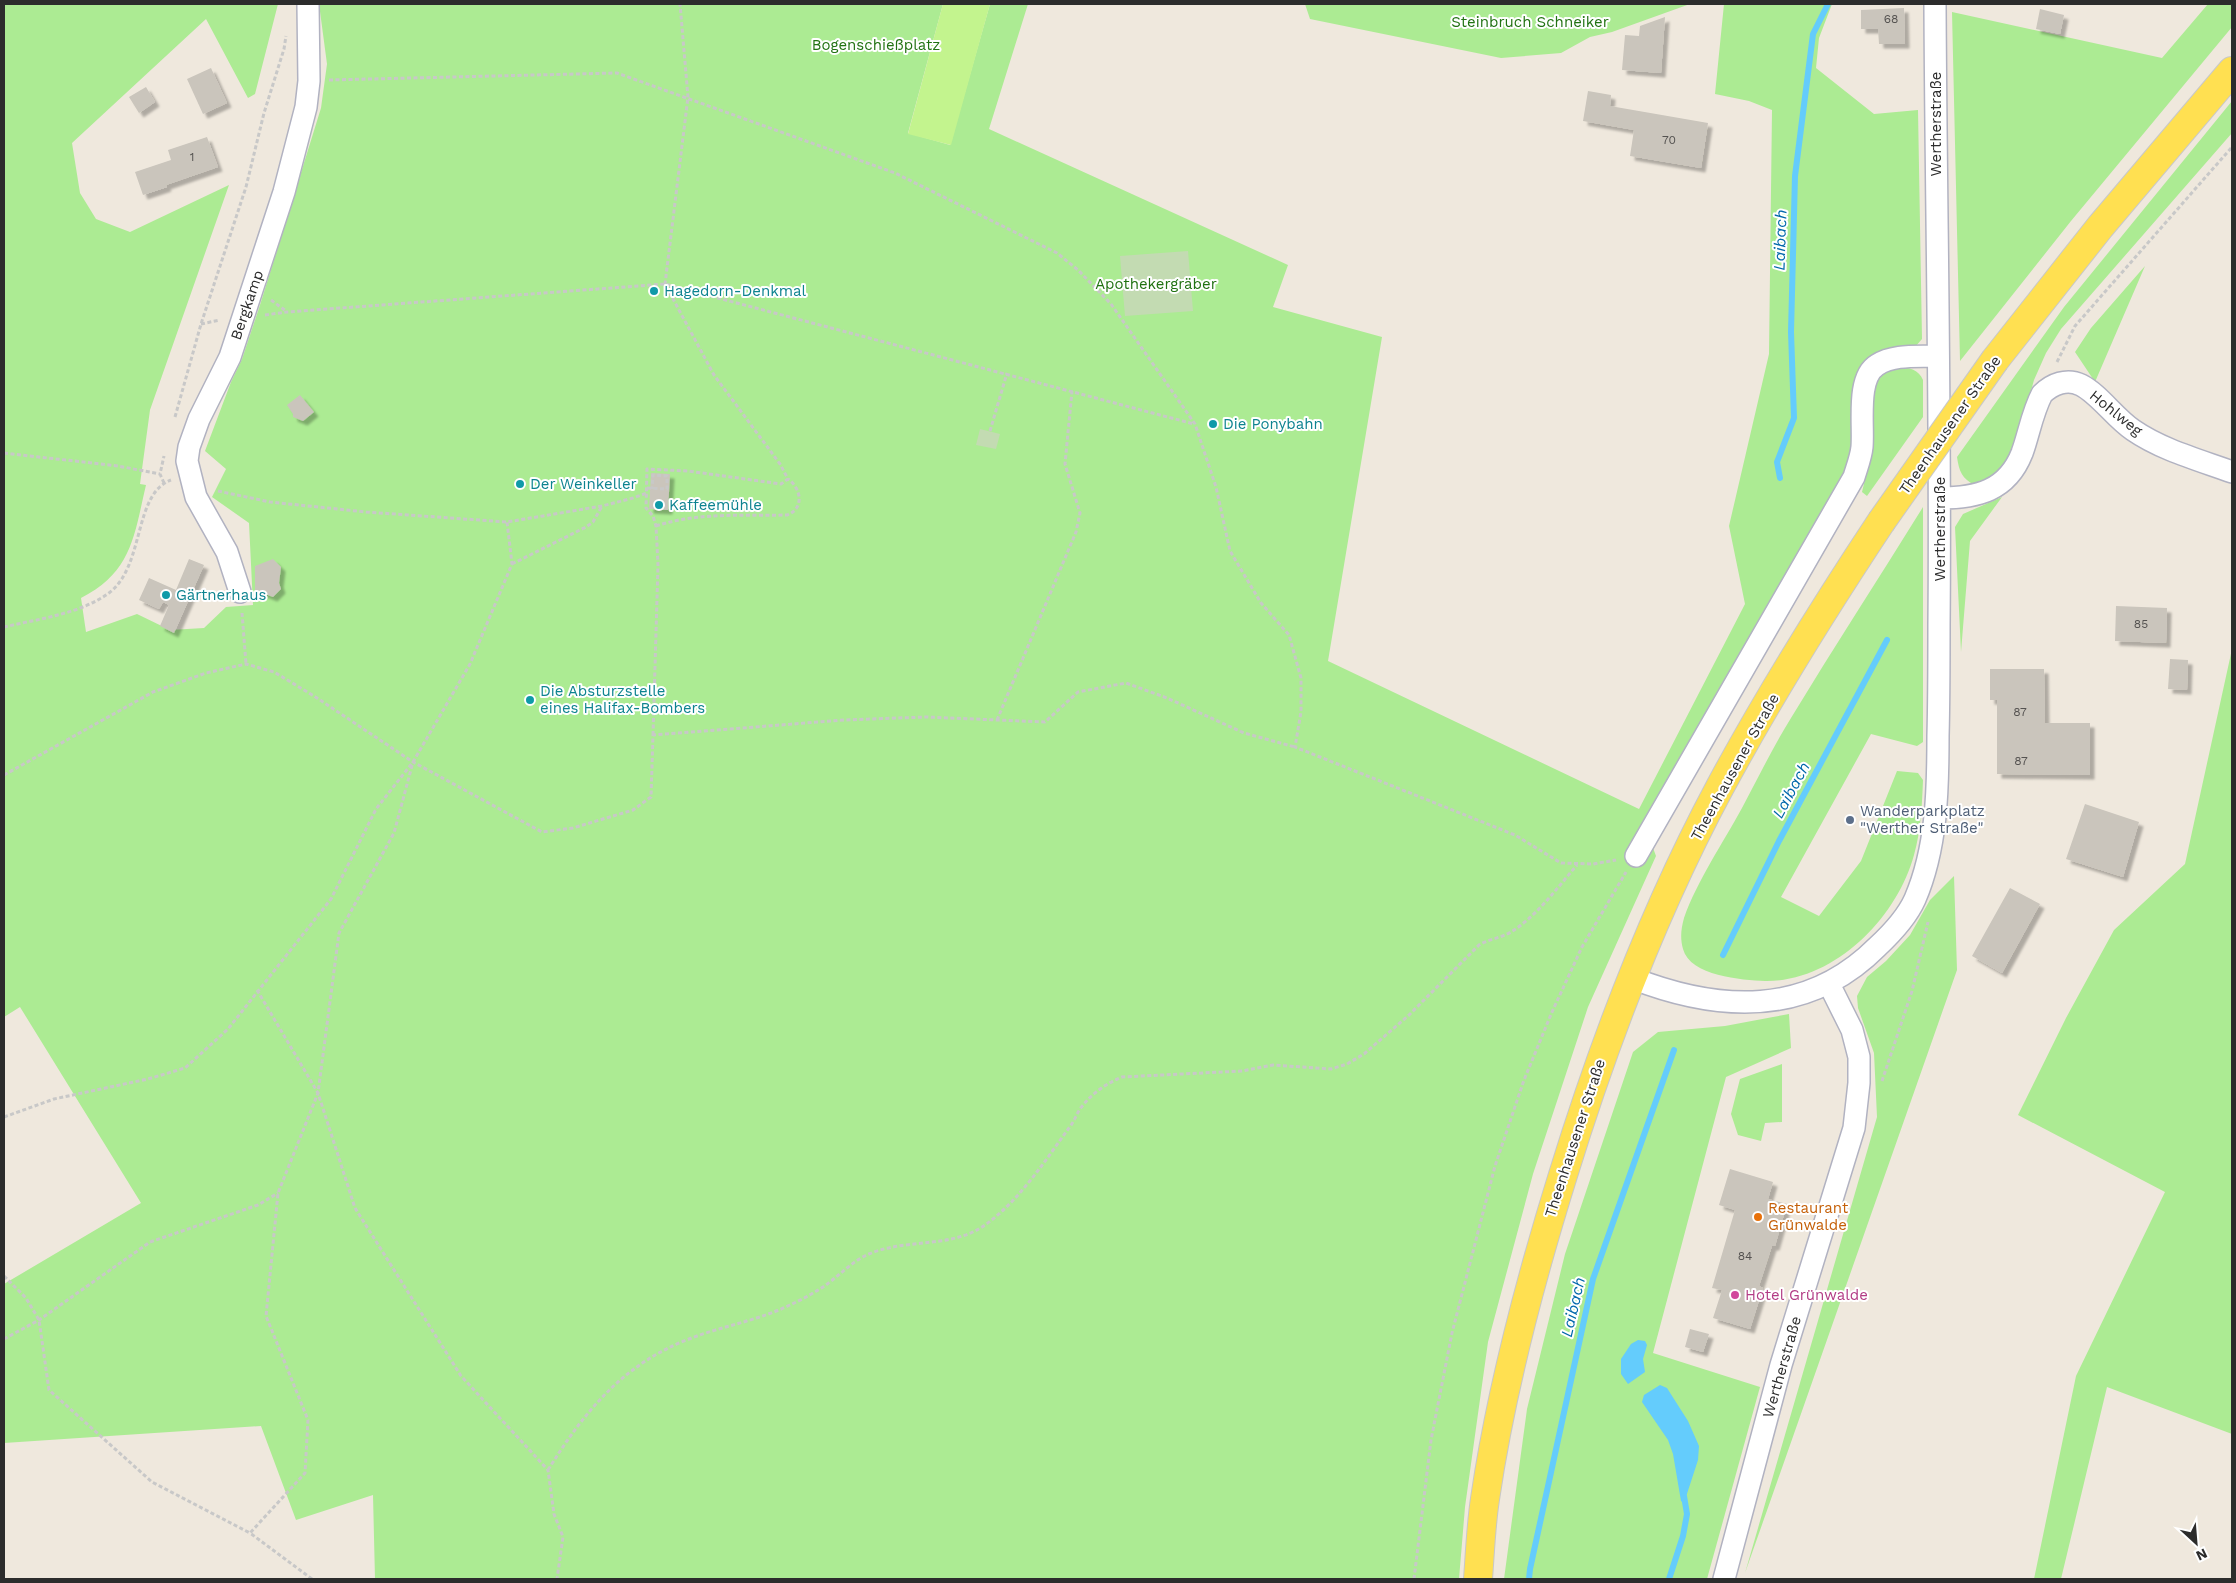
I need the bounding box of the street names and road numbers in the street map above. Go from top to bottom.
street label: Wertherstraße [1927,72,1945,176]
street label: Bergkamp [227,268,267,342]
street label: Theenhausener Straße [1895,352,2005,498]
street label: Hohlweg [2086,386,2146,440]
street label: Wertherstraße [1931,477,1949,581]
street label: Theenhausener Straße [1687,690,1783,844]
street label: Theenhausener Straße [1541,1057,1609,1219]
street label: Wertherstraße [1759,1314,1805,1420]

